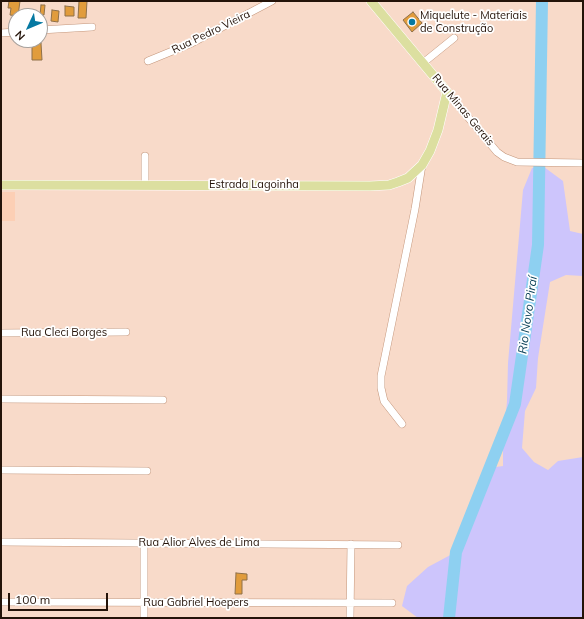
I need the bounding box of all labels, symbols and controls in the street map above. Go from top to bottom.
street label: Rua Pedro Vieira [170,7,252,57]
north arrow [8,8,48,48]
place label: Miquelute - Materiais de Construção [420,9,527,35]
marker: Miquelute - Materiais de Construção [407,17,417,27]
text: N [12,28,28,43]
street label: Rua Minas Gerais [429,71,497,149]
street label: Estrada Lagoinha [209,178,299,192]
water label: Rio Novo Piraí [515,275,541,355]
street label: Rua Cleci Borges [21,326,107,340]
street label: Rua Alior Alves de Lima [139,536,259,550]
scale bar [10,585,110,611]
text: 100 m [15,592,50,607]
street label: Rua Gabriel Hoepers [143,596,249,610]

